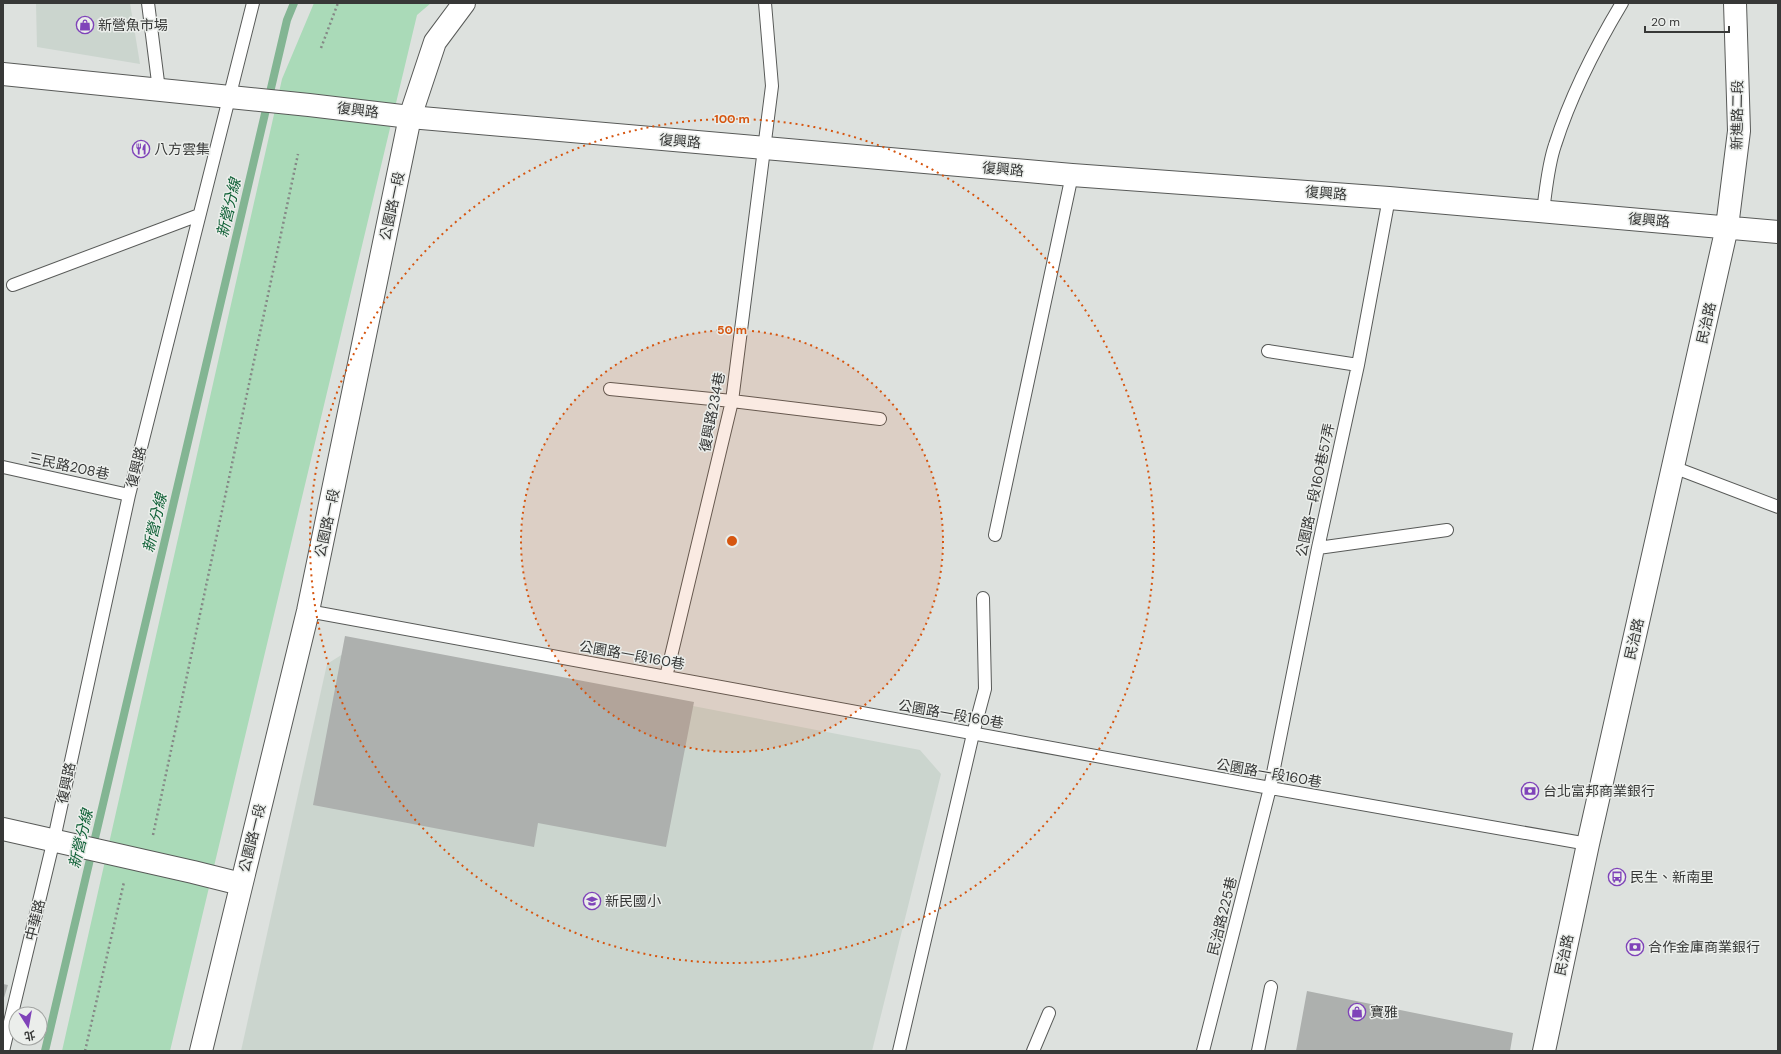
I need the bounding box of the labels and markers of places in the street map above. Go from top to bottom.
shop icon: 新營魚市場 [75,15,95,35]
place label: 新營魚市場 [98,16,168,34]
restaurant icon: 八方雲集 [131,139,151,159]
place label: 八方雲集 [154,140,210,158]
centre of rings [725,534,739,548]
bank icon: 台北富邦商業銀行 [1520,781,1540,801]
place label: 台北富邦商業銀行 [1543,782,1655,800]
bus stop icon: 民生、新南里 [1607,867,1627,887]
place label: 民生、新南里 [1630,868,1714,886]
school or university icon: 新民國小 [582,891,602,911]
place label: 新民國小 [605,892,661,910]
bank icon: 合作金庫商業銀行 [1625,937,1645,957]
place label: 合作金庫商業銀行 [1648,938,1760,956]
shop icon: 寶雅 [1347,1002,1367,1022]
place label: 寶雅 [1370,1003,1398,1021]

